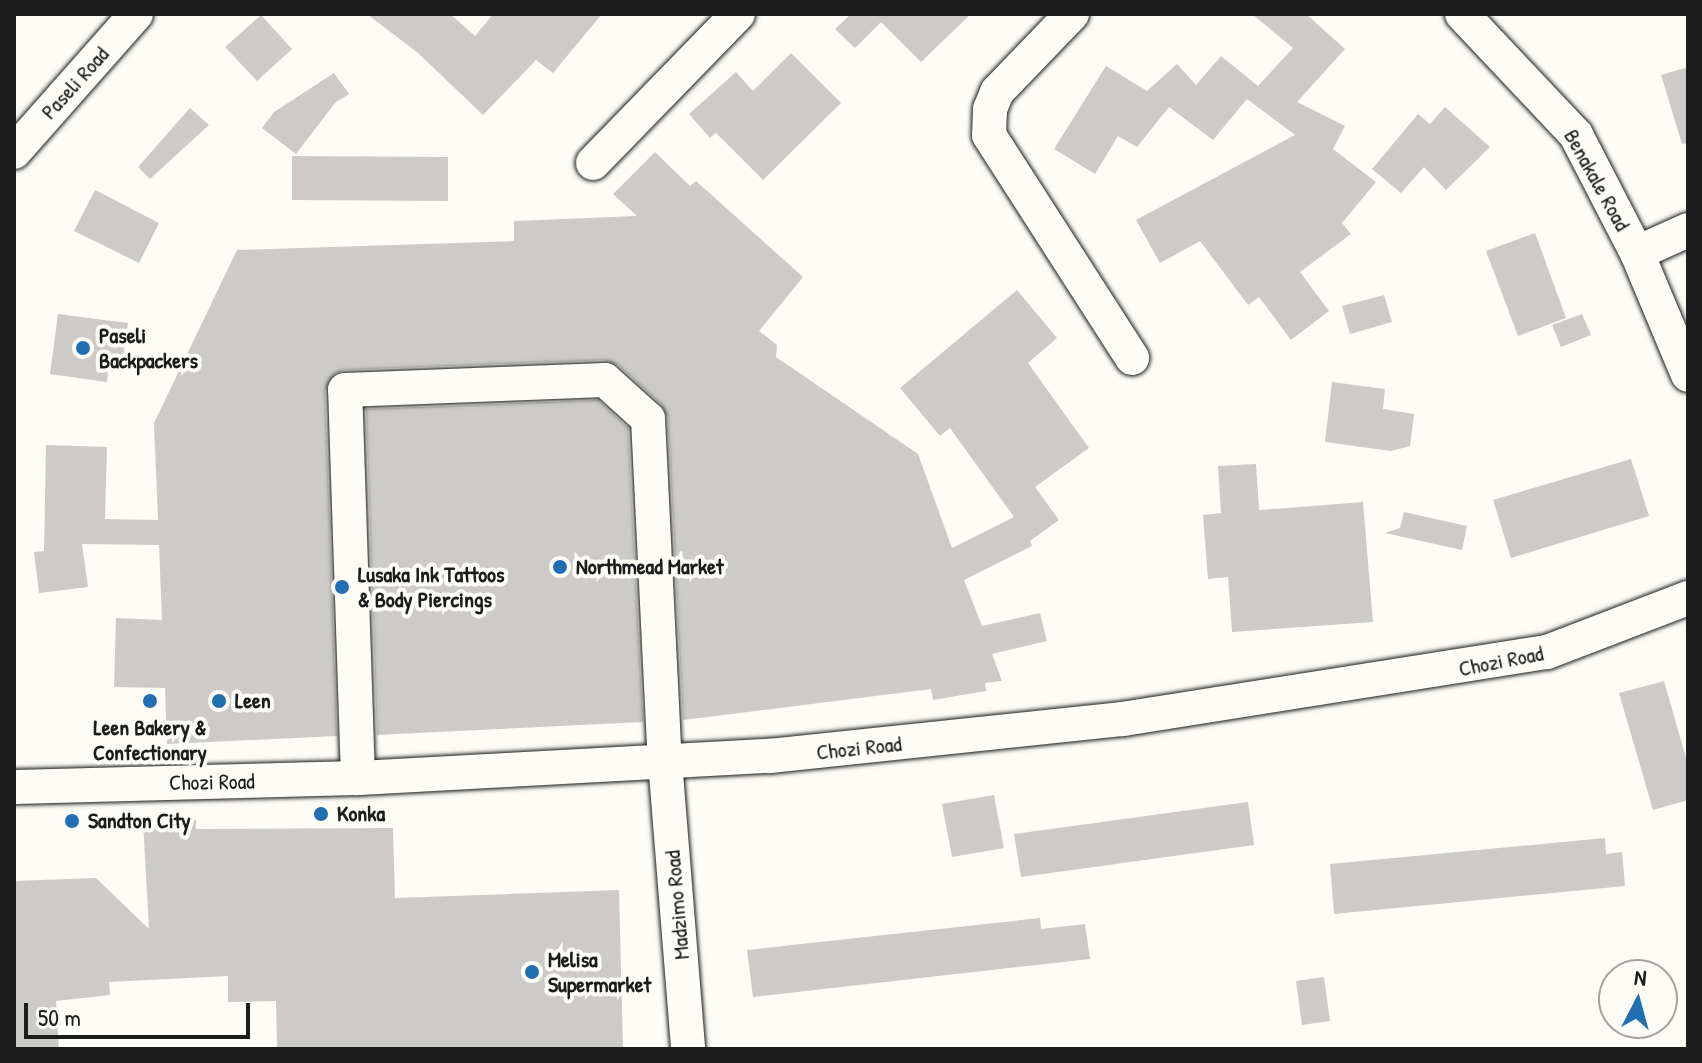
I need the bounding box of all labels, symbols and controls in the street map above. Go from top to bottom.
street label: Paseli Road [36,41,114,125]
street label: Benakale Road [1558,125,1636,235]
place label: Paseli Backpackers [99,322,198,374]
marker: Paseli Backpackers [74,339,92,357]
place label: Northmead Market [576,554,723,580]
marker: Northmead Market [551,558,569,576]
place label: Lusaka Ink Tattoos & Body Piercings [358,561,504,612]
marker: Lusaka Ink Tattoos & Body Piercings [333,578,351,596]
street label: Chozi Road [1456,640,1546,682]
place label: Leen [235,688,271,714]
marker: Leen Bakery & Confectionary [141,692,159,710]
marker: Leen [210,692,228,710]
place label: Leen Bakery & Confectionary [93,714,207,766]
street label: Chozi Road [815,730,903,766]
street label: Chozi Road [169,768,255,796]
place label: Konka [337,801,385,827]
marker: Konka [312,805,330,823]
place label: Sandton City [88,808,191,834]
marker: Sandton City [63,812,81,830]
street label: Madzimo Road [659,849,695,961]
place label: Melisa Supermarket [548,946,651,998]
north arrow [1598,959,1678,1039]
text: N [1633,962,1648,993]
marker: Melisa Supermarket [523,963,541,981]
scale bar [28,987,254,1037]
text: 50 m [38,1001,81,1033]

